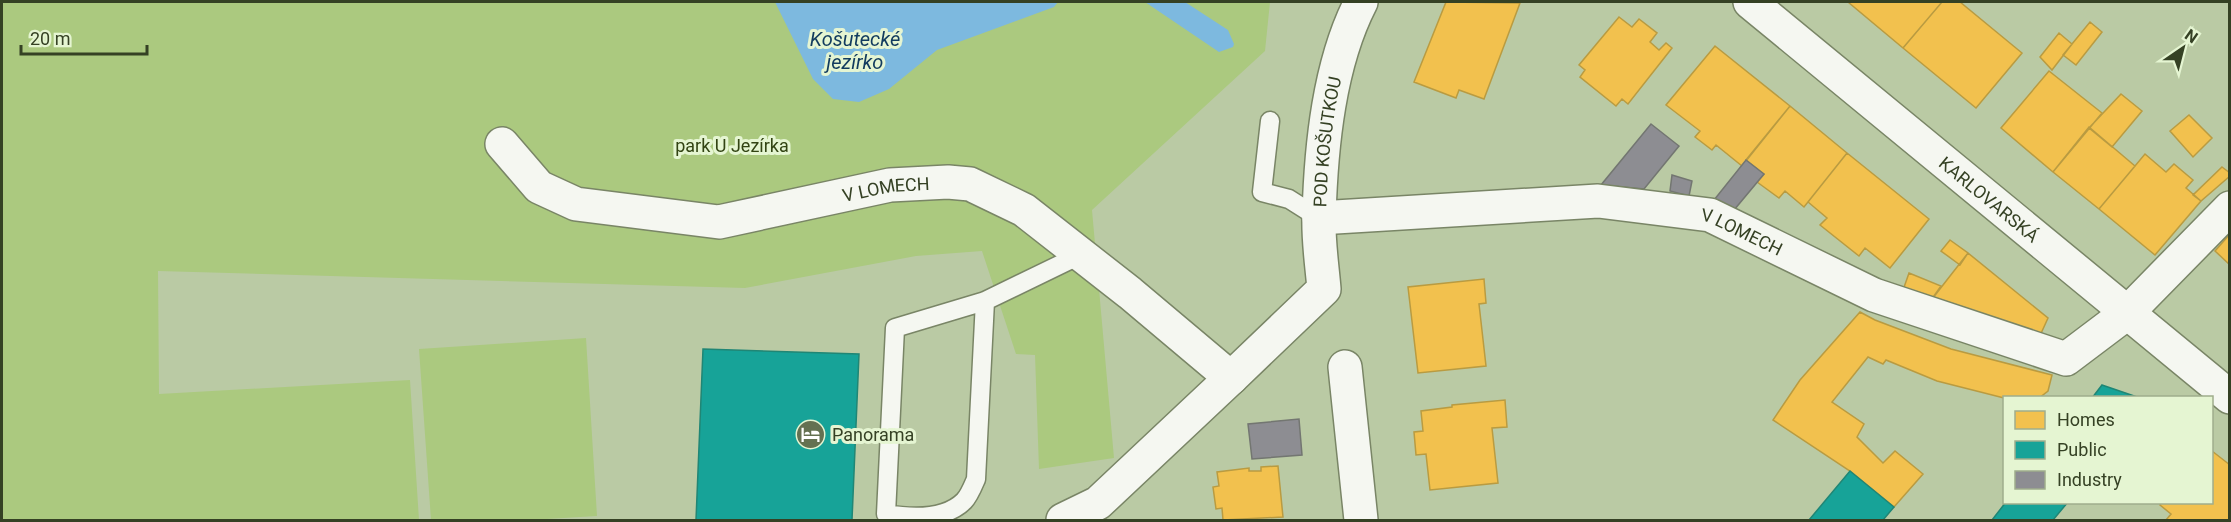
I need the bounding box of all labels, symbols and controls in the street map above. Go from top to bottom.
scale bar [21,18,147,56]
north arrow [2153,18,2213,78]
text: N [2181,25,2201,47]
water label: Košutecké jezírko [810,27,900,74]
text: 20 m [30,28,70,49]
street label: POD KOŠUTKOU [1309,74,1345,208]
park label: park U Jezírka [675,135,789,156]
street label: KARLOVARSKÁ [1935,152,2044,246]
street label: V LOMECH [840,172,930,206]
street label: V LOMECH [1700,204,1786,259]
legend [2003,396,2213,504]
text: Homes [2057,409,2115,430]
hotel icon: Panorama [795,418,827,450]
place label: Panorama [832,424,914,445]
text: Public [2057,439,2107,460]
text: Industry [2057,469,2122,490]

